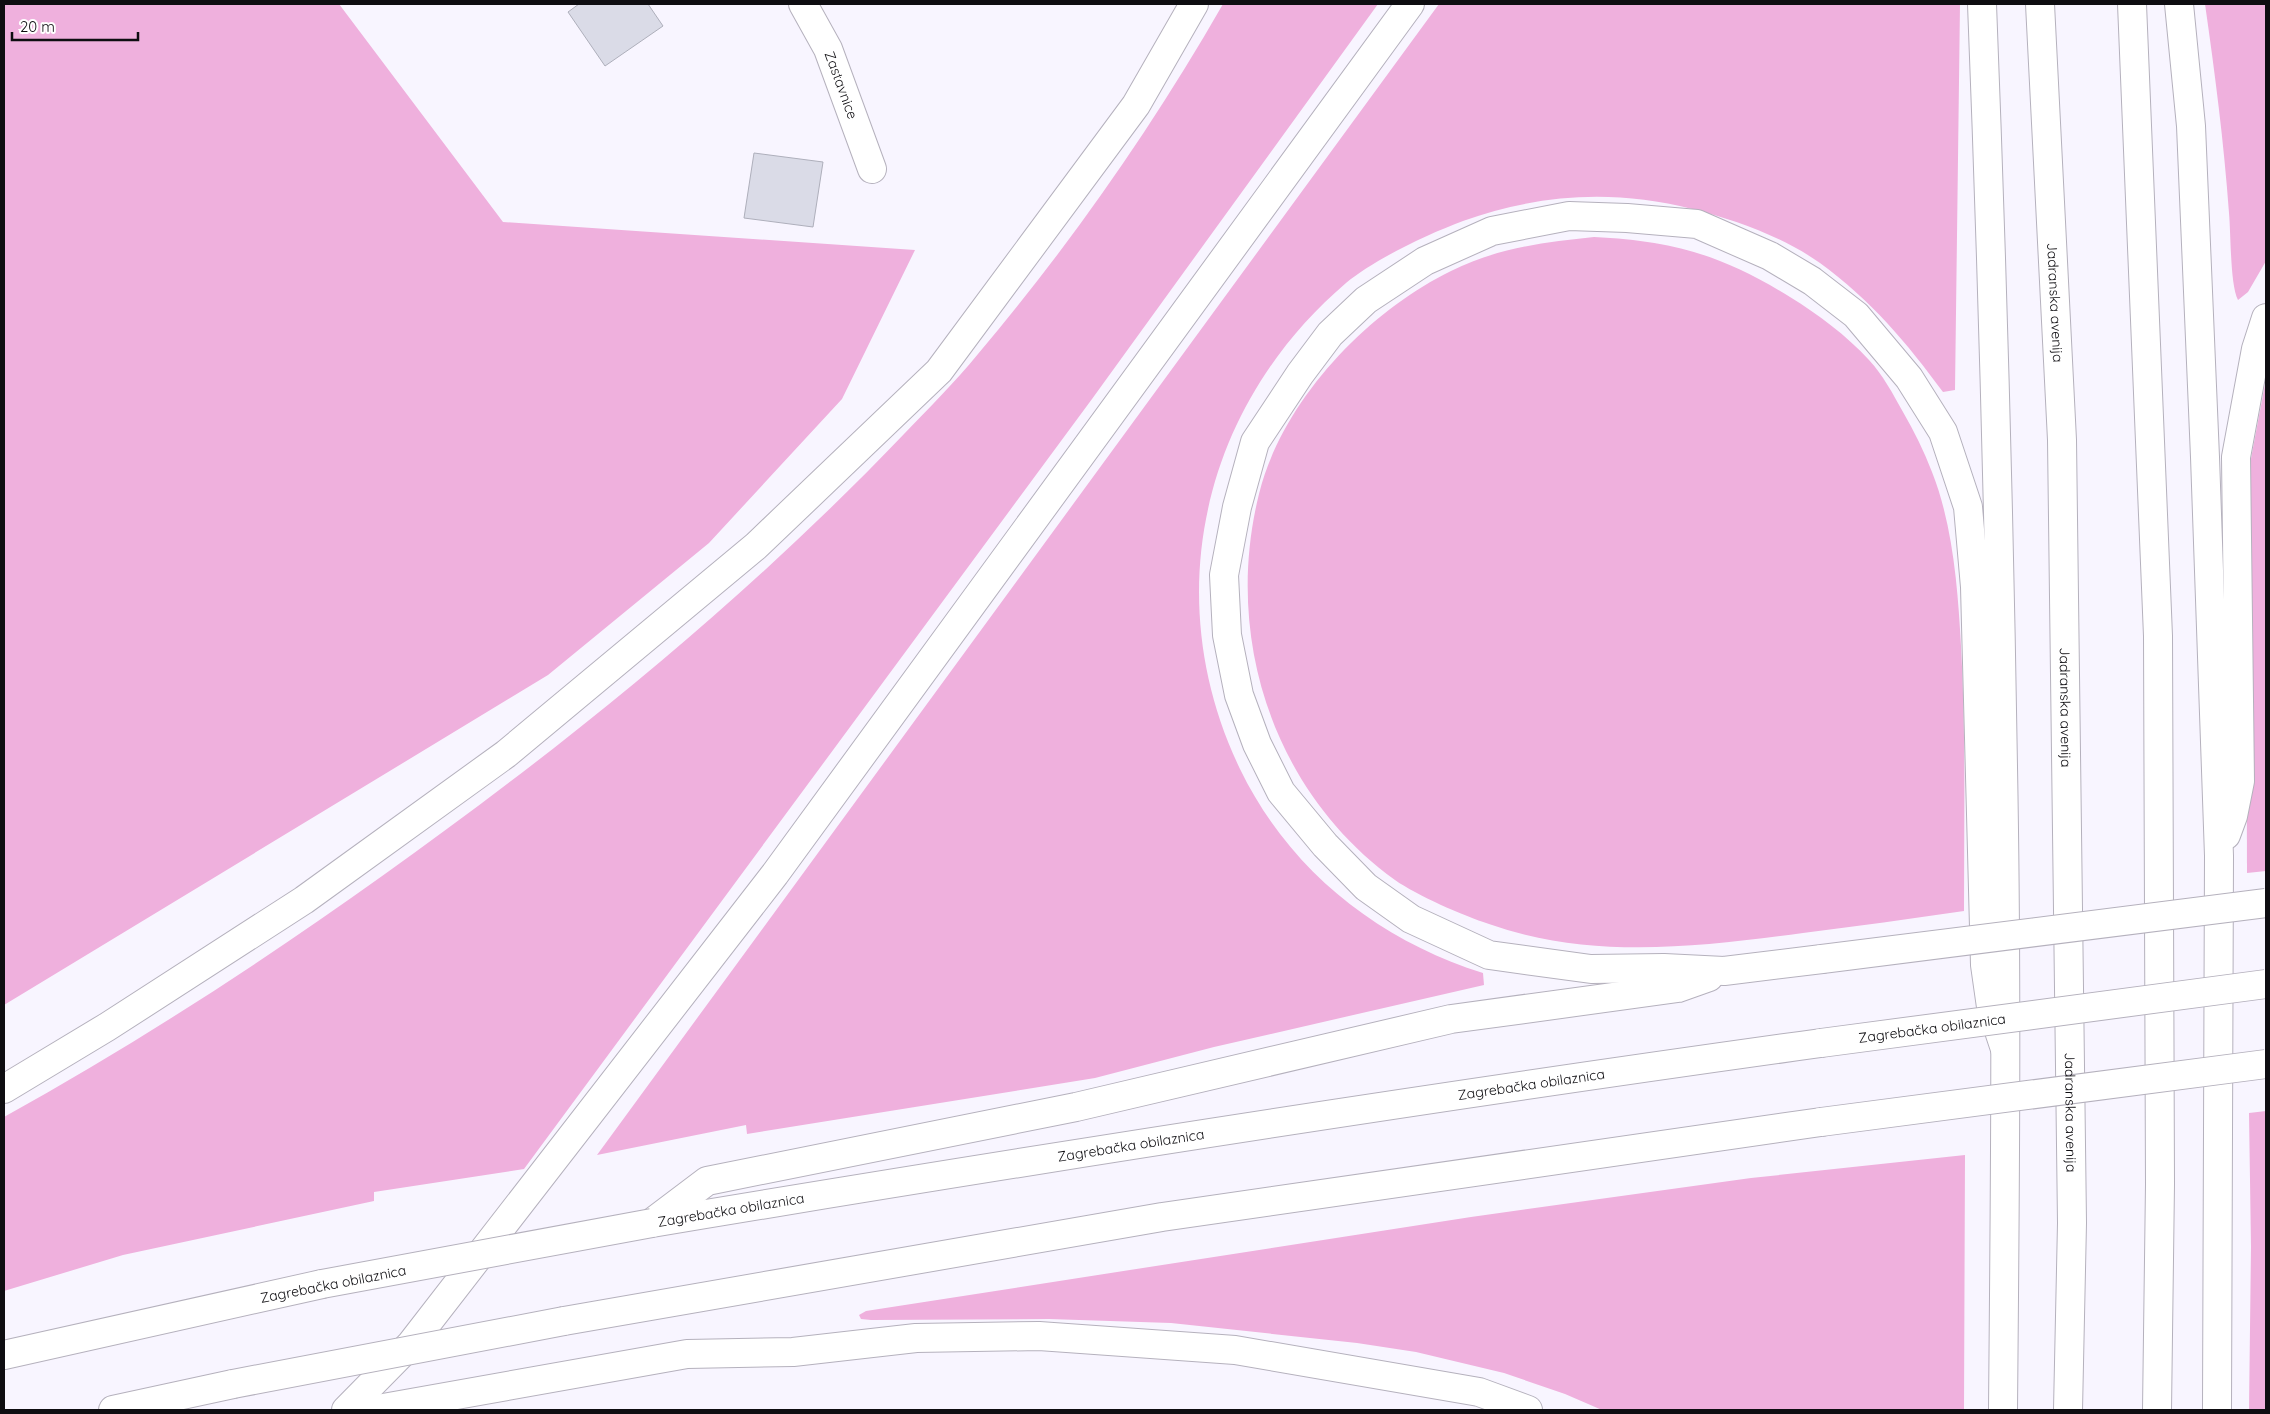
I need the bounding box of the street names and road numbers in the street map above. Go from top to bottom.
street label: Zastavnice [821,49,862,122]
street label: Jadranska avenija [2043,242,2067,363]
street label: Jadranska avenija [2056,647,2075,768]
street label: Zagrebačka obilaznica [1857,1010,2007,1047]
street label: Jadranska avenija [2061,1052,2080,1173]
street label: Zagrebačka obilaznica [1456,1065,1606,1104]
street label: Zagrebačka obilaznica [1056,1125,1205,1166]
street label: Zagrebačka obilaznica [656,1189,806,1231]
street label: Zagrebačka obilaznica [258,1261,408,1307]

